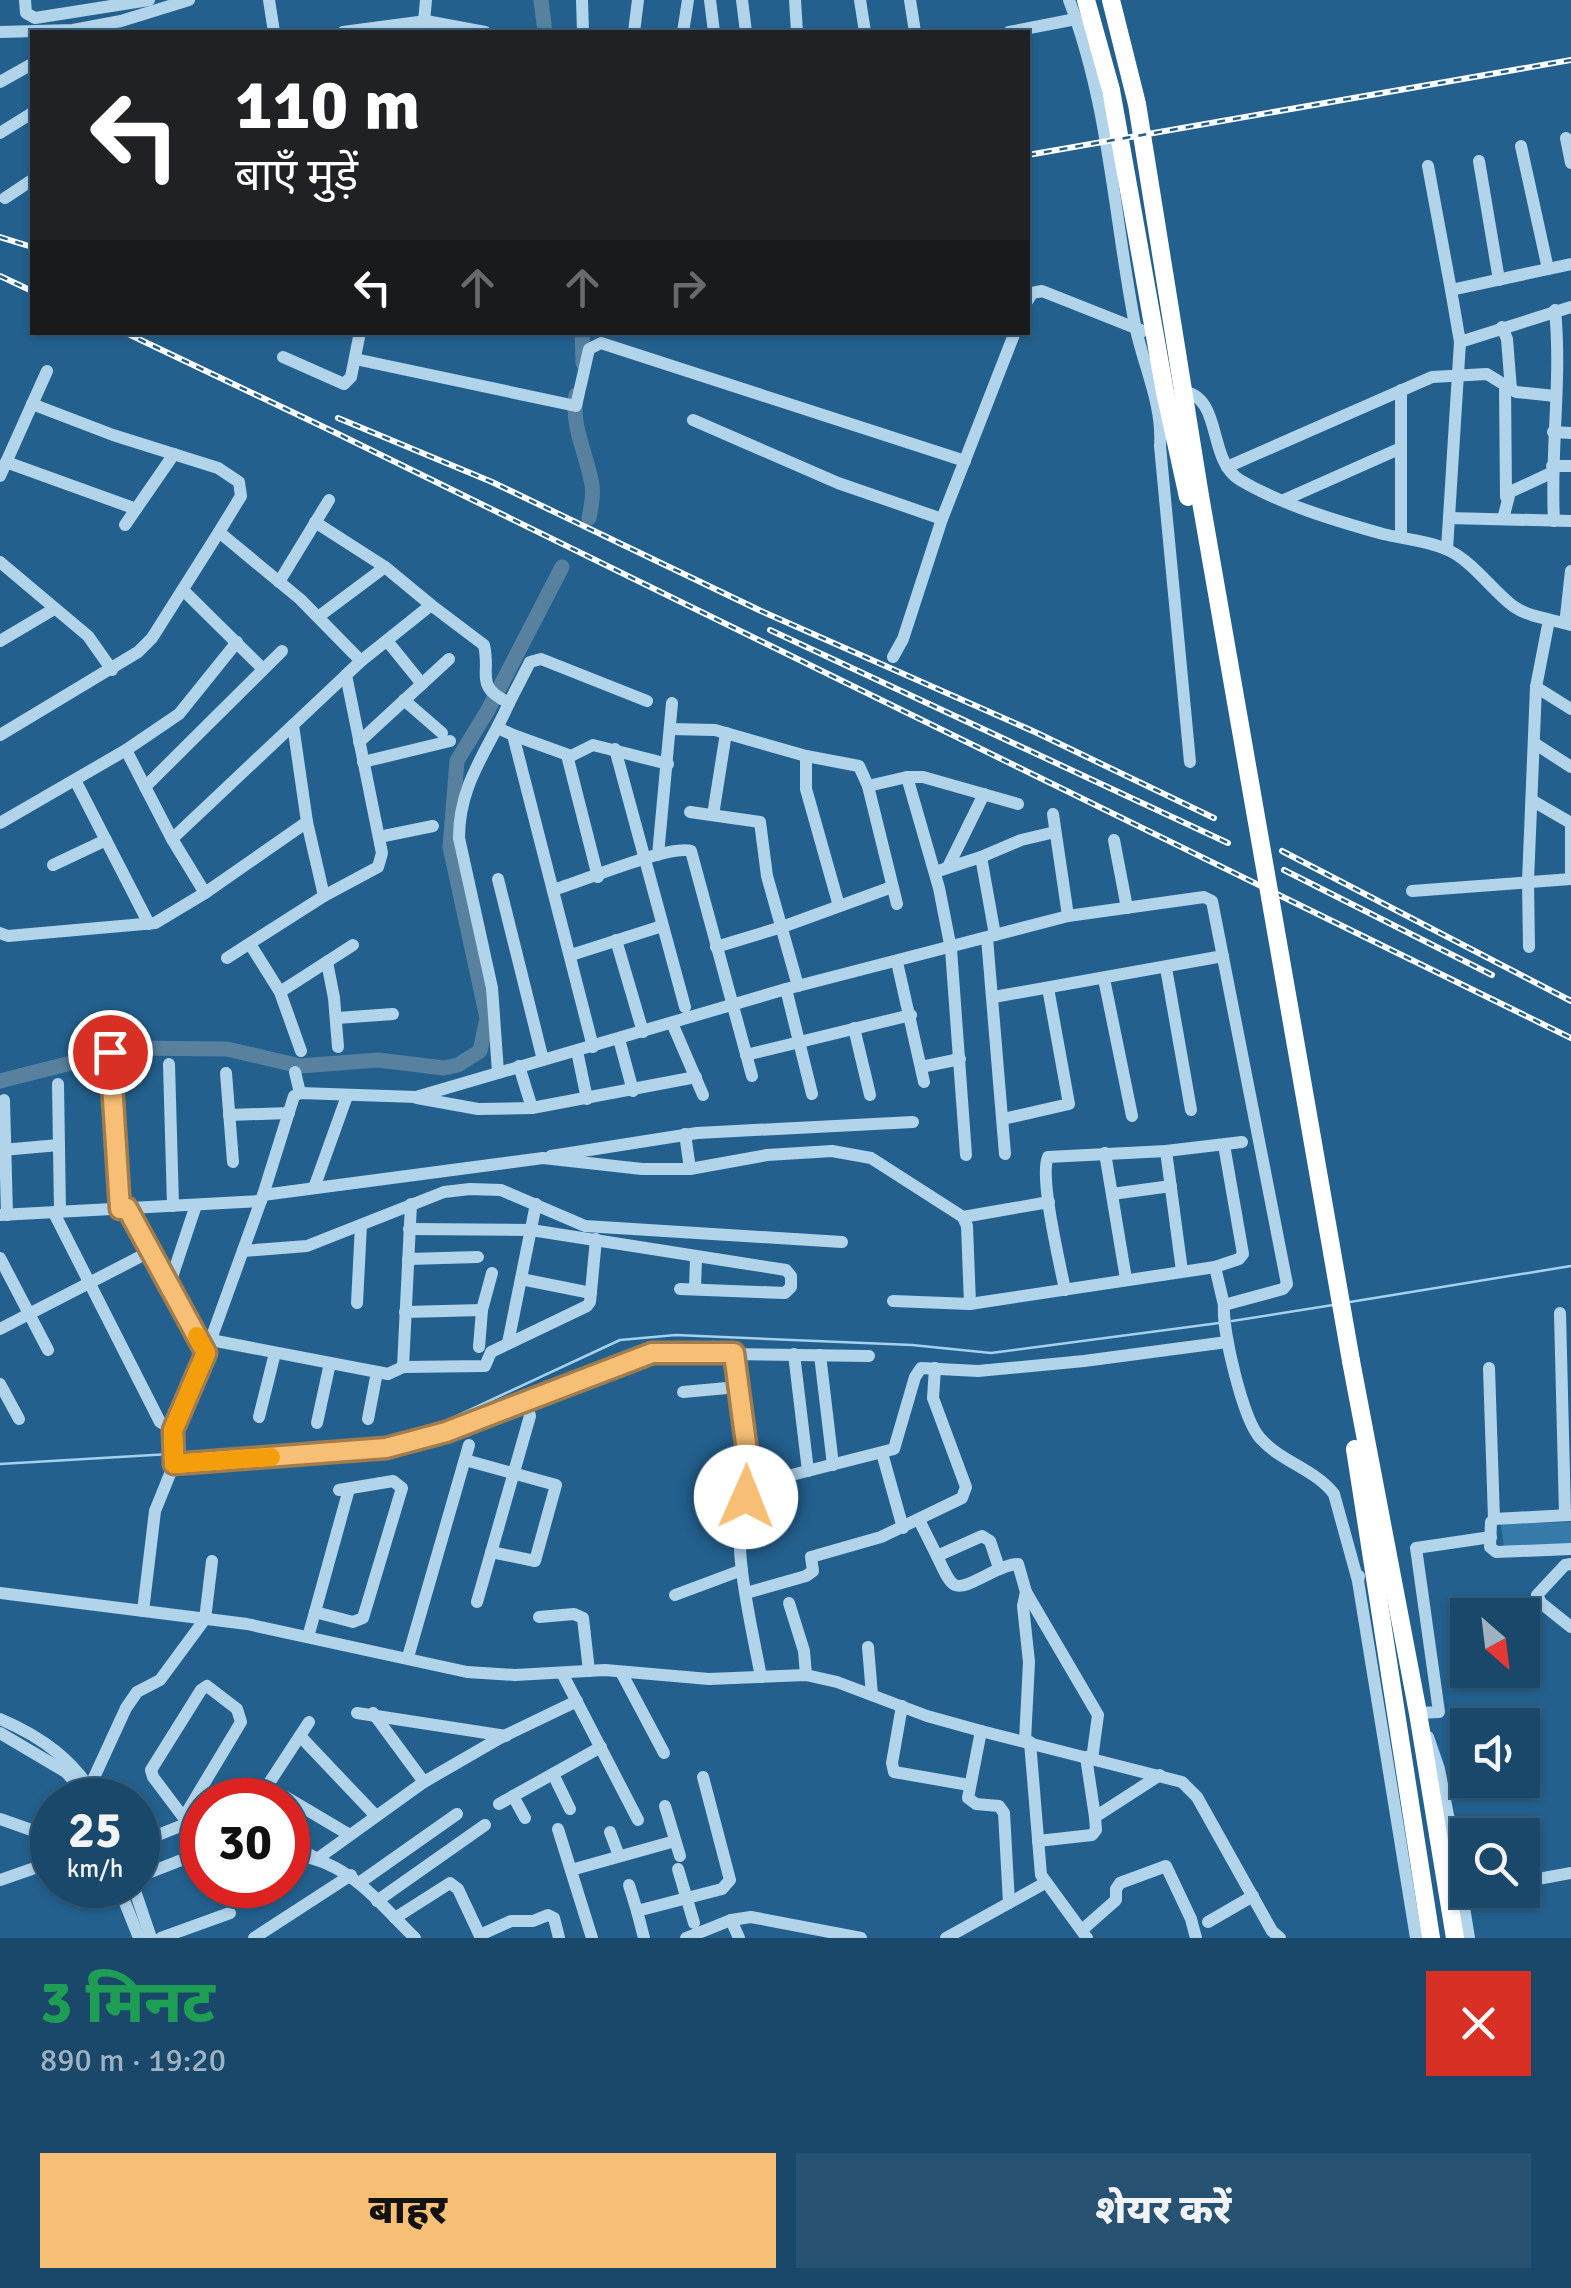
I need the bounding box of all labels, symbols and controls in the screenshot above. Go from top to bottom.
text: 110 m [235,62,420,148]
icon: left [70,70,200,200]
text: बाएँ मुड़ें [235,148,358,203]
icon: left [345,260,400,315]
icon: ahead [450,260,505,315]
icon: ahead [555,260,610,315]
icon: right [660,260,715,315]
pin [68,1010,153,1095]
icon: arrive [83,1025,138,1080]
position arrow [694,1445,798,1549]
north arrow [1450,1598,1540,1688]
map controls [1450,1598,1540,1908]
button: sound [1450,1708,1540,1798]
speed limit sign: 30 [180,1778,310,1908]
text: 25 [68,1800,122,1862]
button: search [1450,1818,1540,1908]
text: km/h [67,1853,123,1884]
text: 3 मिनट [40,1966,215,2040]
button: close [1426,1971,1531,2076]
text: 890 m · 19:20 [40,2041,226,2080]
button: बाहर [40,2153,776,2268]
button: शेयर करें [796,2153,1531,2268]

